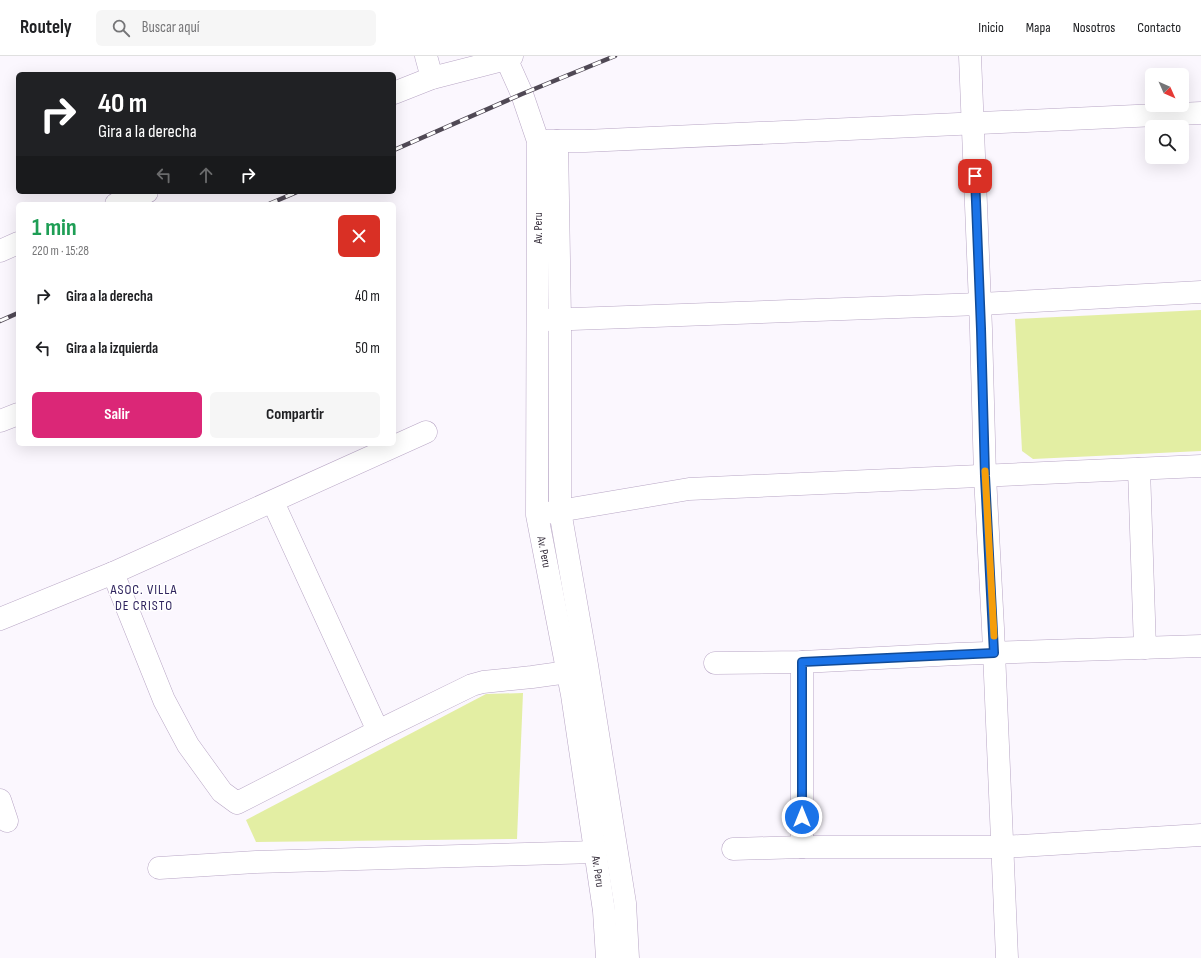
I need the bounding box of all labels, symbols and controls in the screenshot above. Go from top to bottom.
search box [96,10,376,46]
text: Routely [20,16,72,39]
icon: search [110,17,132,39]
text: Buscar aquí [142,18,199,37]
text: Inicio [978,19,1004,36]
text: Mapa [1026,19,1051,36]
text: Nosotros [1073,19,1115,36]
text: Contacto [1137,19,1181,36]
north arrow [1145,68,1189,112]
map controls [1145,68,1189,164]
text: 40 m [98,87,147,120]
icon: right [32,88,84,140]
button: search [1145,120,1189,164]
text: Gira a la derecha [98,121,197,142]
pin [958,159,992,193]
icon: left [153,164,175,186]
icon: ahead [195,164,217,186]
icon: right [237,164,259,186]
icon: arrive [964,165,986,187]
street label: Av. Peru [531,212,546,245]
text: 1 min [32,213,77,242]
button: close [338,215,380,257]
text: 220 m · 15:28 [32,243,89,259]
icon: right [32,285,54,307]
text: Gira a la derecha [66,287,153,306]
text: 40 m [355,287,380,306]
icon: left [32,337,54,359]
text: Gira a la izquierda [66,339,158,358]
text: 50 m [355,339,380,358]
button: Salir [32,392,202,438]
button: Compartir [210,392,380,438]
street label: Av. Peru [534,534,555,569]
district label: ASOC. VILLA DE CRISTO [109,581,178,614]
position arrow [781,796,823,838]
street label: Av. Peru [588,854,608,888]

